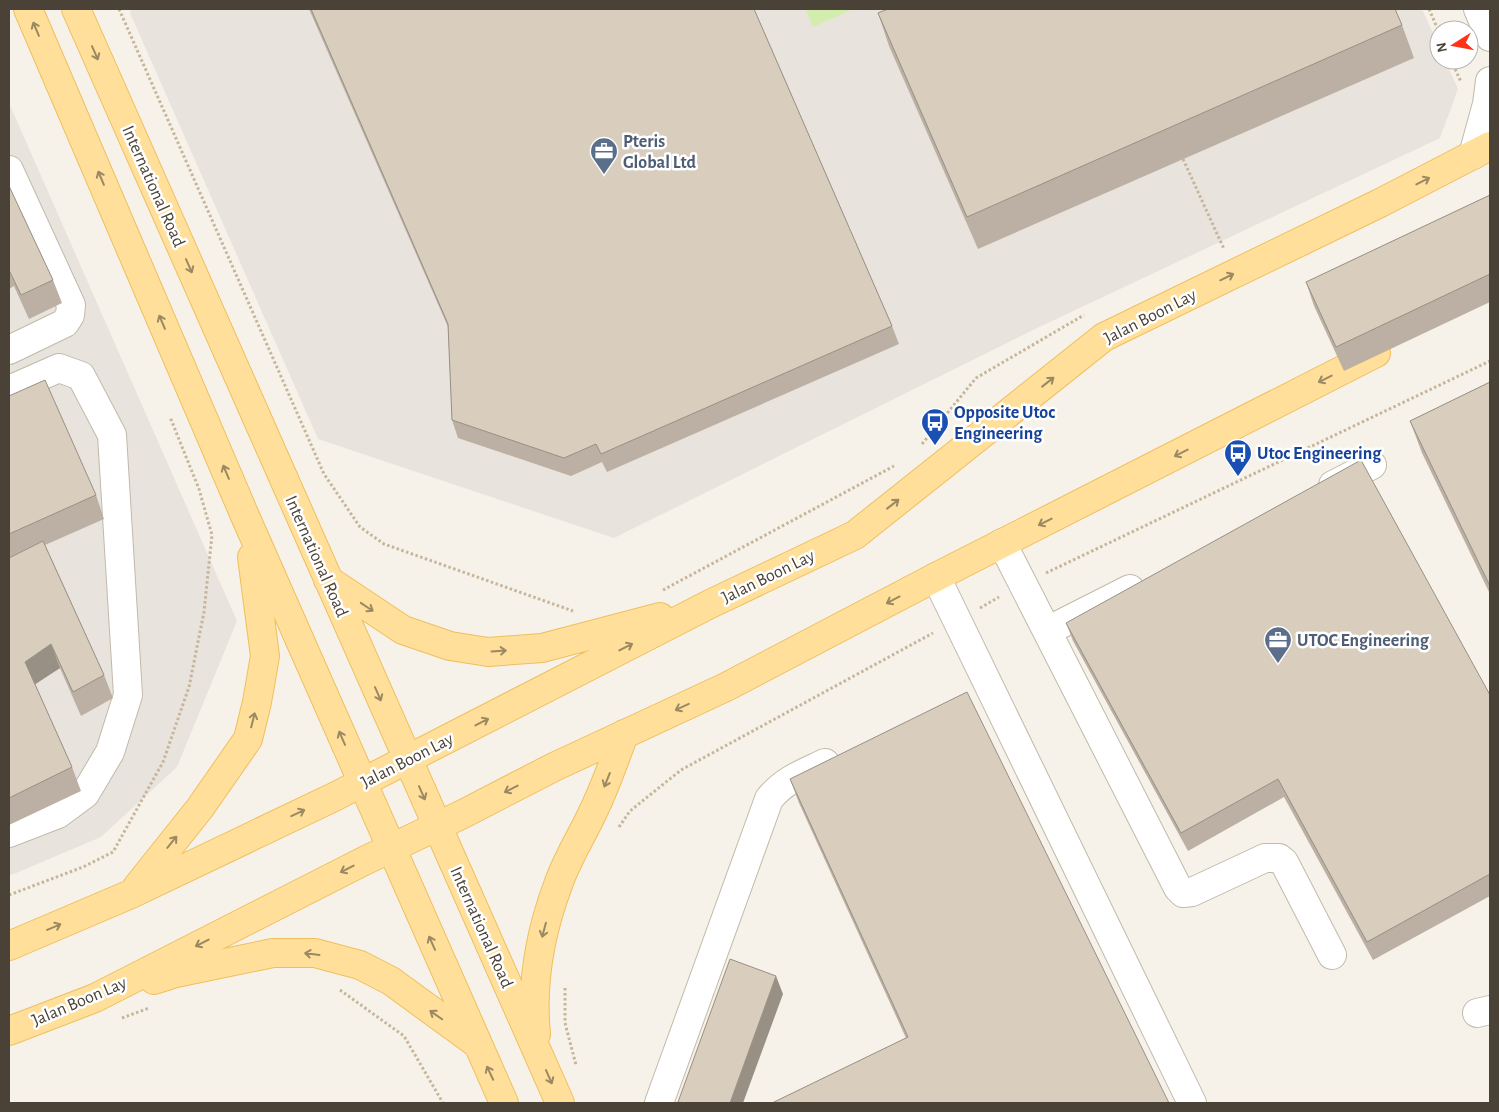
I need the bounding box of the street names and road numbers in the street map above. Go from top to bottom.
street label: International Road [118,123,188,250]
street label: Jalan Boon Lay [1101,286,1200,348]
street label: International Road [281,493,351,620]
street label: Jalan Boon Lay [719,547,818,607]
street label: Jalan Boon Lay [358,730,457,792]
street label: International Road [446,864,516,991]
street label: Jalan Boon Lay [29,974,130,1030]

